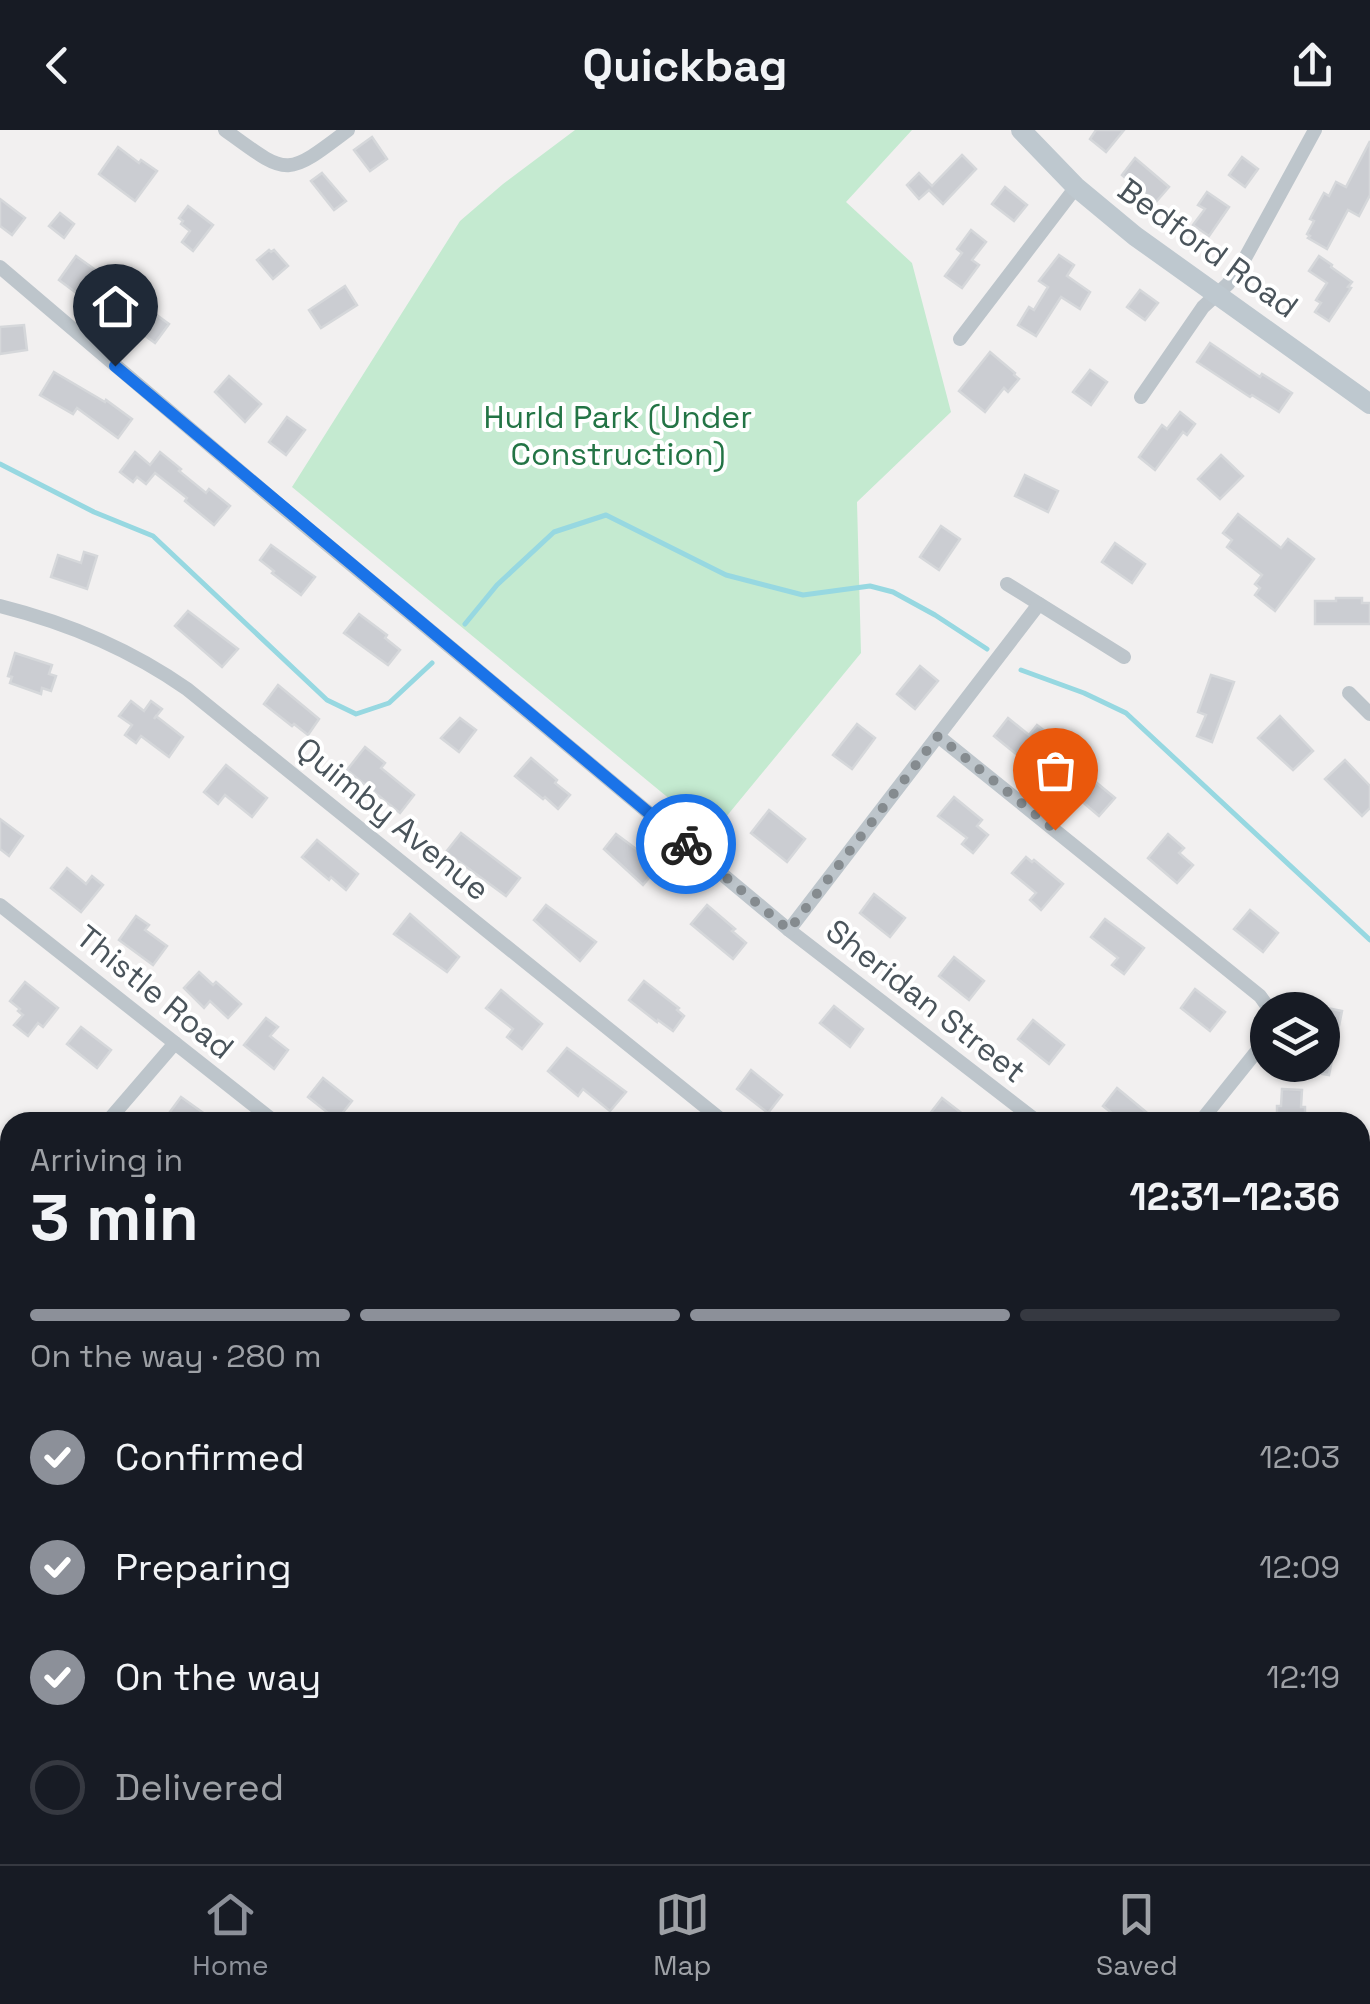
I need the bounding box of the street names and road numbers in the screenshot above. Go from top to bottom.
street label: Bedford Road [1110,169,1306,327]
street label: Quimby Avenue [288,729,498,909]
street label: Sheridan Street [818,911,1034,1091]
street label: Thistle Road [68,916,242,1068]

